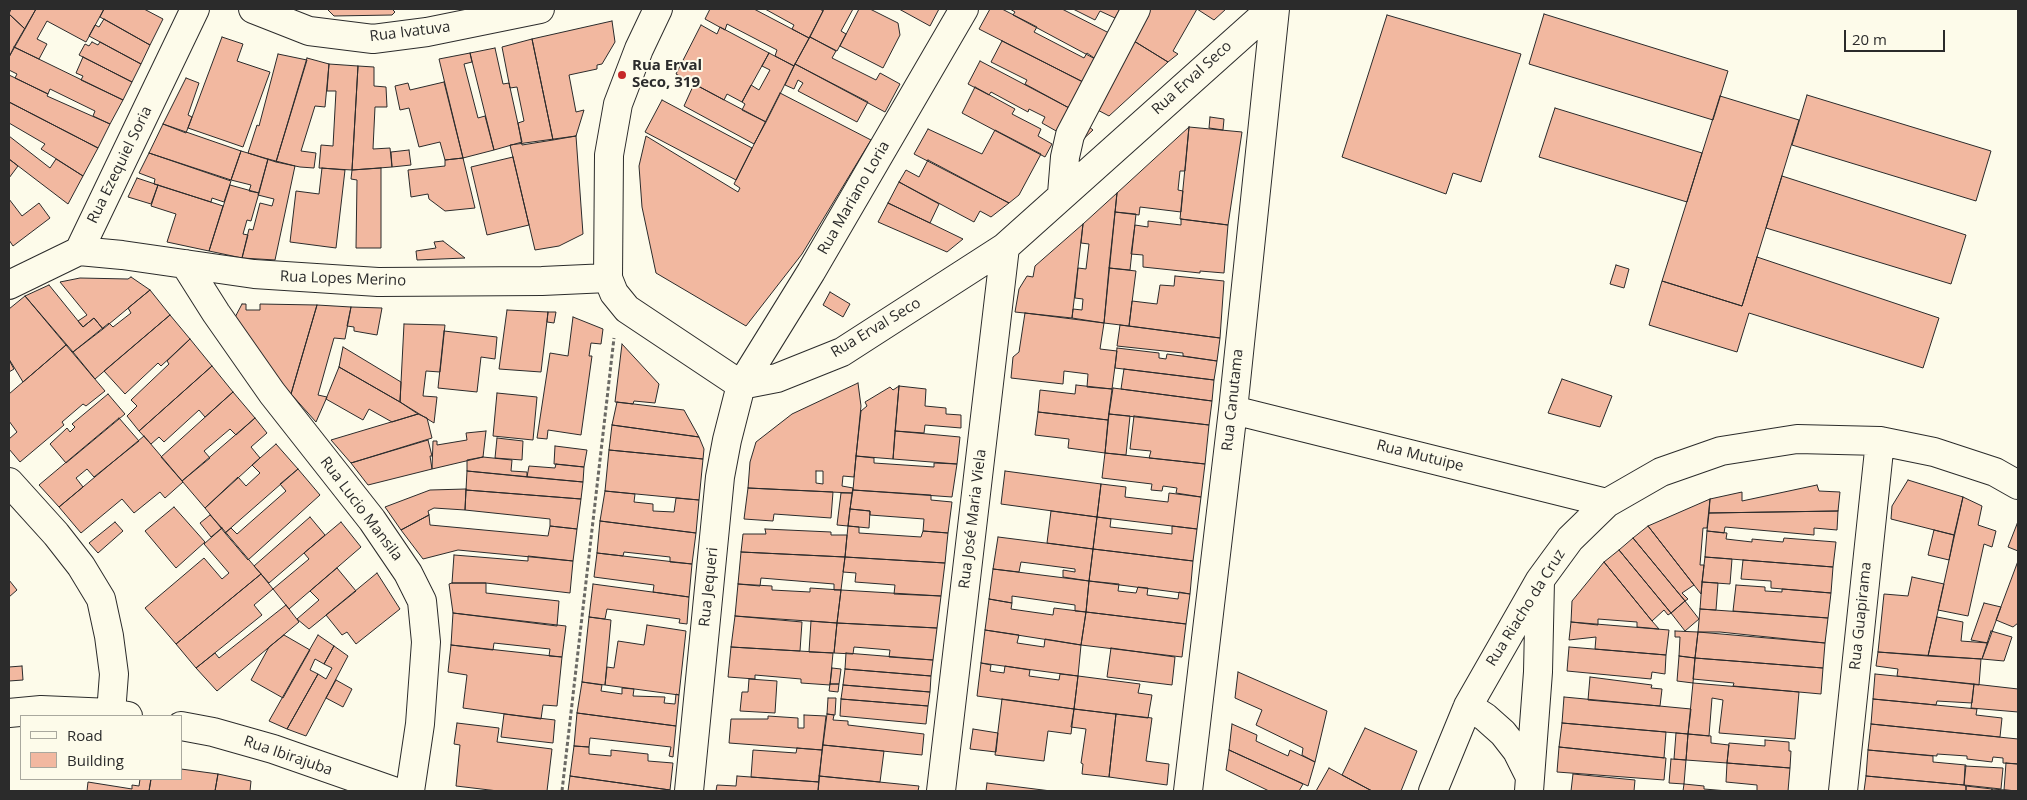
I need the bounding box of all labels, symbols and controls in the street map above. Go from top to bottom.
street label: Rua Ivatuva [369,18,451,46]
scale bar [1847,20,1948,52]
text: 20 m [1852,29,1887,49]
street label: Rua Erval Seco [1148,37,1236,119]
place label: Rua Erval Seco, 319 [632,57,702,92]
marker: Rua Erval Seco, 319 [616,69,628,81]
street label: Rua Ezequiel Soria [84,103,156,227]
street label: Rua Mariano Loria [814,138,894,258]
street label: Rua Lopes Merino [280,268,406,290]
street label: Rua Erval Seco [828,294,924,362]
street label: Rua Canutama [1219,348,1247,452]
street label: Rua Mutuipe [1374,436,1466,476]
street label: Rua José Maria Viela [956,448,990,590]
street label: Rua Lucio Mansila [316,453,406,565]
street label: Rua Jequeri [696,546,722,628]
street label: Rua Riacho da Cruz [1483,546,1569,670]
street label: Rua Guapirama [1846,561,1876,671]
legend [20,715,182,780]
text: Road [67,725,103,745]
street label: Rua Ibirajuba [241,732,335,780]
text: Building [67,750,124,770]

